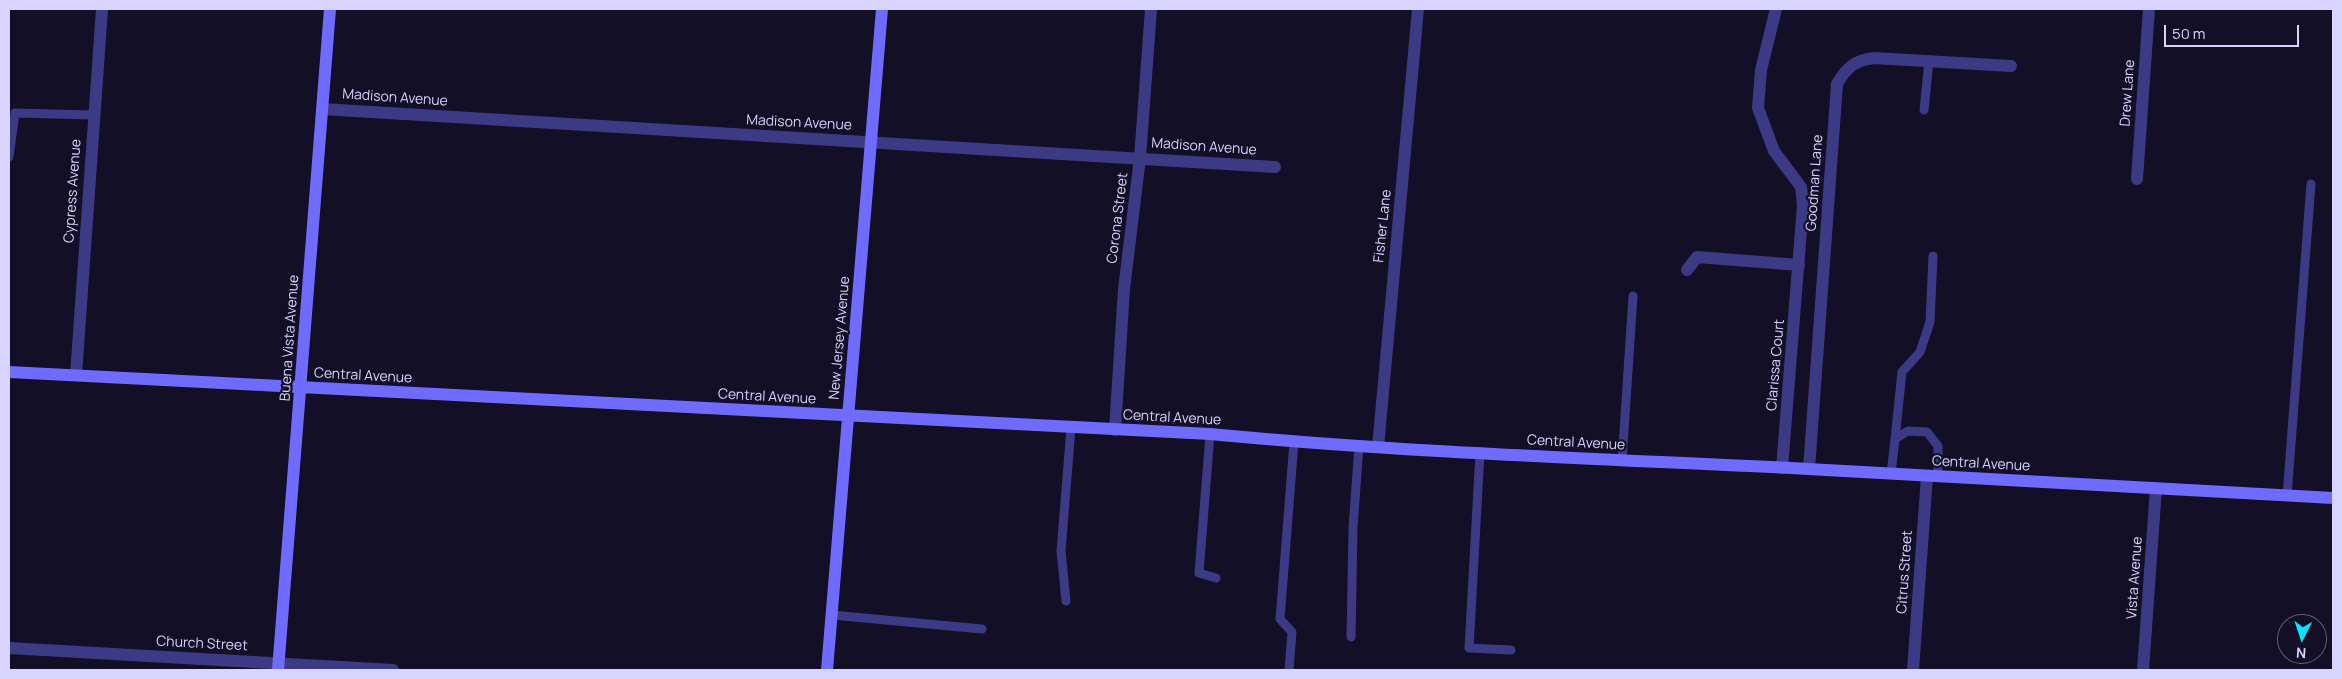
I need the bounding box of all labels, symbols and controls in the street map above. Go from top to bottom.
scale bar [2167,15,2302,47]
text: 50 m [2172,23,2206,44]
street label: Drew Lane [2117,59,2139,127]
street label: Madison Avenue [342,86,448,110]
street label: Madison Avenue [746,112,852,134]
street label: Goodman Lane [1803,134,1827,232]
street label: Madison Avenue [1151,135,1257,159]
street label: Cypress Avenue [61,138,85,244]
street label: Corona Street [1104,172,1132,264]
street label: Fisher Lane [1371,189,1395,263]
street label: Buena Vista Avenue [277,274,303,402]
street label: New Jersey Avenue [826,276,854,400]
street label: Clarissa Court [1764,318,1788,412]
street label: Central Avenue [313,365,413,387]
street label: Central Avenue [717,386,817,408]
street label: Central Avenue [1122,407,1222,429]
street label: Central Avenue [1526,432,1626,454]
street label: Central Avenue [1931,453,2031,475]
street label: Citrus Street [1894,530,1916,614]
street label: Vista Avenue [2124,536,2146,620]
north arrow [2277,614,2327,664]
street label: Church Street [156,633,248,655]
text: N [2295,644,2307,663]

